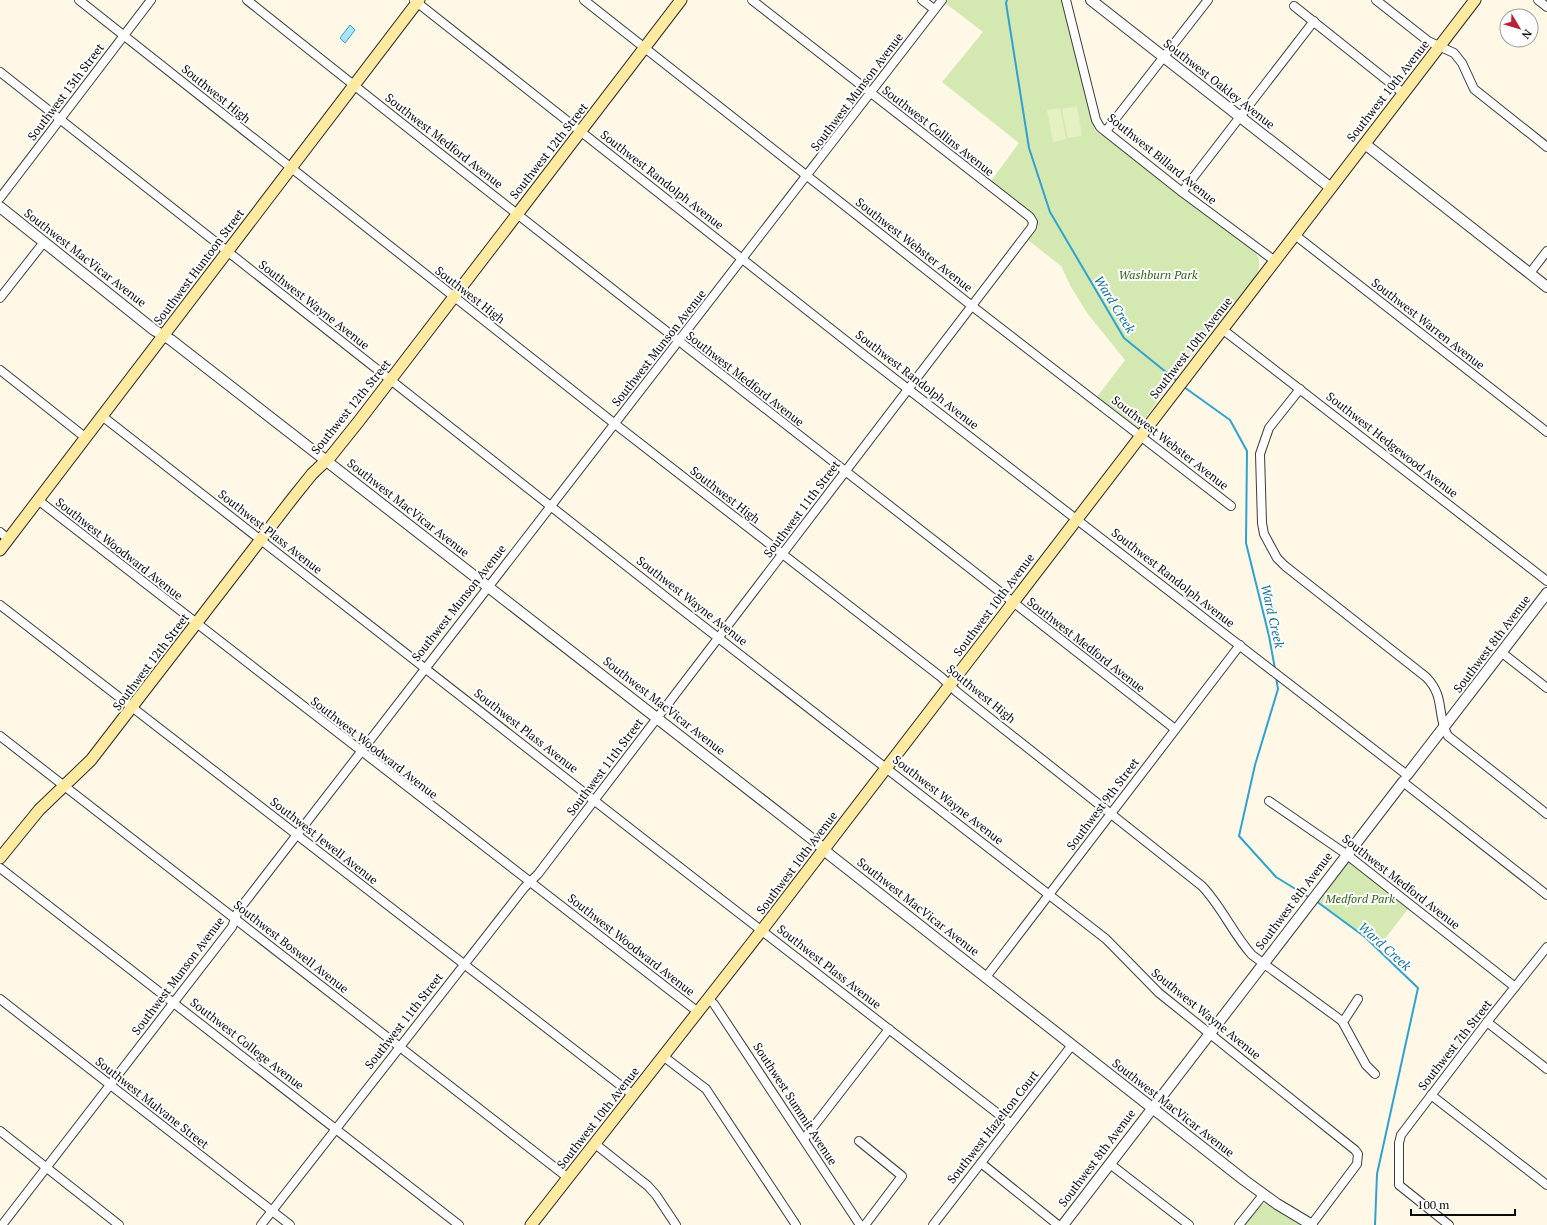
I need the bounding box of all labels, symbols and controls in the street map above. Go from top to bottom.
north arrow [1499,8,1539,48]
text: N [1518,27,1535,42]
street label: Southwest Munson Avenue [807,30,906,154]
street label: Southwest Oakley Avenue [1161,35,1278,132]
street label: Southwest 10th Avenue [1343,37,1432,145]
street label: Southwest 13th Street [24,40,107,143]
street label: Southwest High [179,61,254,126]
street label: Southwest Collins Avenue [879,82,997,179]
street label: Southwest Medford Avenue [382,90,506,191]
street label: Southwest 12th Street [506,99,591,202]
street label: Southwest Billard Avenue [1105,110,1220,207]
street label: Southwest Randolph Avenue [598,127,727,232]
street label: Southwest Webster Avenue [853,194,976,295]
street label: Southwest MacVicar Avenue [21,205,149,310]
street label: Southwest Huntoon Street [150,205,247,328]
street label: Southwest Wayne Avenue [256,257,373,352]
street label: Southwest High [432,263,508,326]
park label: Washburn Park [1118,267,1198,282]
water label: Ward Creek [1090,272,1140,337]
street label: Southwest Warren Avenue [1369,275,1488,372]
street label: Southwest Munson Avenue [608,286,709,409]
street label: Southwest 10th Avenue [1146,294,1235,402]
street label: Southwest Randolph Avenue [853,327,982,432]
street label: Southwest Medford Avenue [683,328,807,429]
street label: Southwest 12th Street [308,356,394,457]
street label: Southwest Hedgewood Avenue [1323,389,1461,501]
street label: Southwest Webster Avenue [1109,392,1232,493]
street label: Southwest MacVicar Avenue [344,455,472,560]
street label: Southwest 11th Street [760,457,843,560]
street label: Southwest High [687,463,763,526]
street label: Southwest Plass Avenue [215,486,325,577]
street label: Southwest Woodward Avenue [53,494,186,603]
street label: Southwest Randolph Avenue [1109,525,1238,630]
street label: Southwest Munson Avenue [408,541,509,664]
street label: Southwest 10th Avenue [950,550,1037,659]
street label: Southwest Wayne Avenue [634,553,751,648]
water label: Ward Creek [1257,582,1289,650]
street label: Southwest 8th Avenue [1450,592,1533,696]
street label: Southwest Medford Avenue [1024,594,1148,695]
street label: Southwest 12th Street [109,610,192,713]
street label: Southwest MacVicar Avenue [600,653,728,758]
street label: Southwest High [944,661,1019,726]
street label: Southwest Plass Avenue [471,685,581,776]
street label: Southwest Woodward Avenue [308,693,441,802]
street label: Southwest 11th Street [563,715,646,818]
street label: Southwest Wayne Avenue [890,752,1007,847]
street label: Southwest 9th Street [1063,754,1142,853]
street label: Southwest Jewell Avenue [267,794,381,887]
street label: Southwest 10th Avenue [753,808,840,917]
street label: Southwest Medford Avenue [1339,831,1463,932]
street label: Southwest 8th Avenue [1252,849,1335,953]
street label: Southwest MacVicar Avenue [854,854,982,959]
street label: Southwest Woodward Avenue [565,890,698,999]
park label: Medford Park [1324,891,1395,906]
street label: Southwest Boswell Avenue [231,897,352,996]
street label: Southwest Munson Avenue [128,914,227,1038]
water label: Ward Creek [1355,918,1416,975]
street label: Southwest Plass Avenue [774,921,884,1012]
street label: Southwest Wayne Avenue [1149,965,1264,1062]
street label: Southwest 11th Street [361,969,446,1072]
street label: Southwest College Avenue [187,995,307,1093]
street label: Southwest 7th Street [1415,996,1495,1093]
street label: Southwest Summit Avenue [750,1040,841,1168]
street label: Southwest Mulvane Street [93,1054,212,1152]
street label: Southwest MacVicar Avenue [1109,1055,1237,1160]
street label: Southwest 10th Avenue [553,1064,642,1172]
street label: Southwest Hazelton Court [944,1067,1042,1186]
street label: Southwest 8th Avenue [1055,1106,1138,1210]
scale bar [1411,1191,1515,1217]
text: 100 m [1417,1197,1450,1212]

